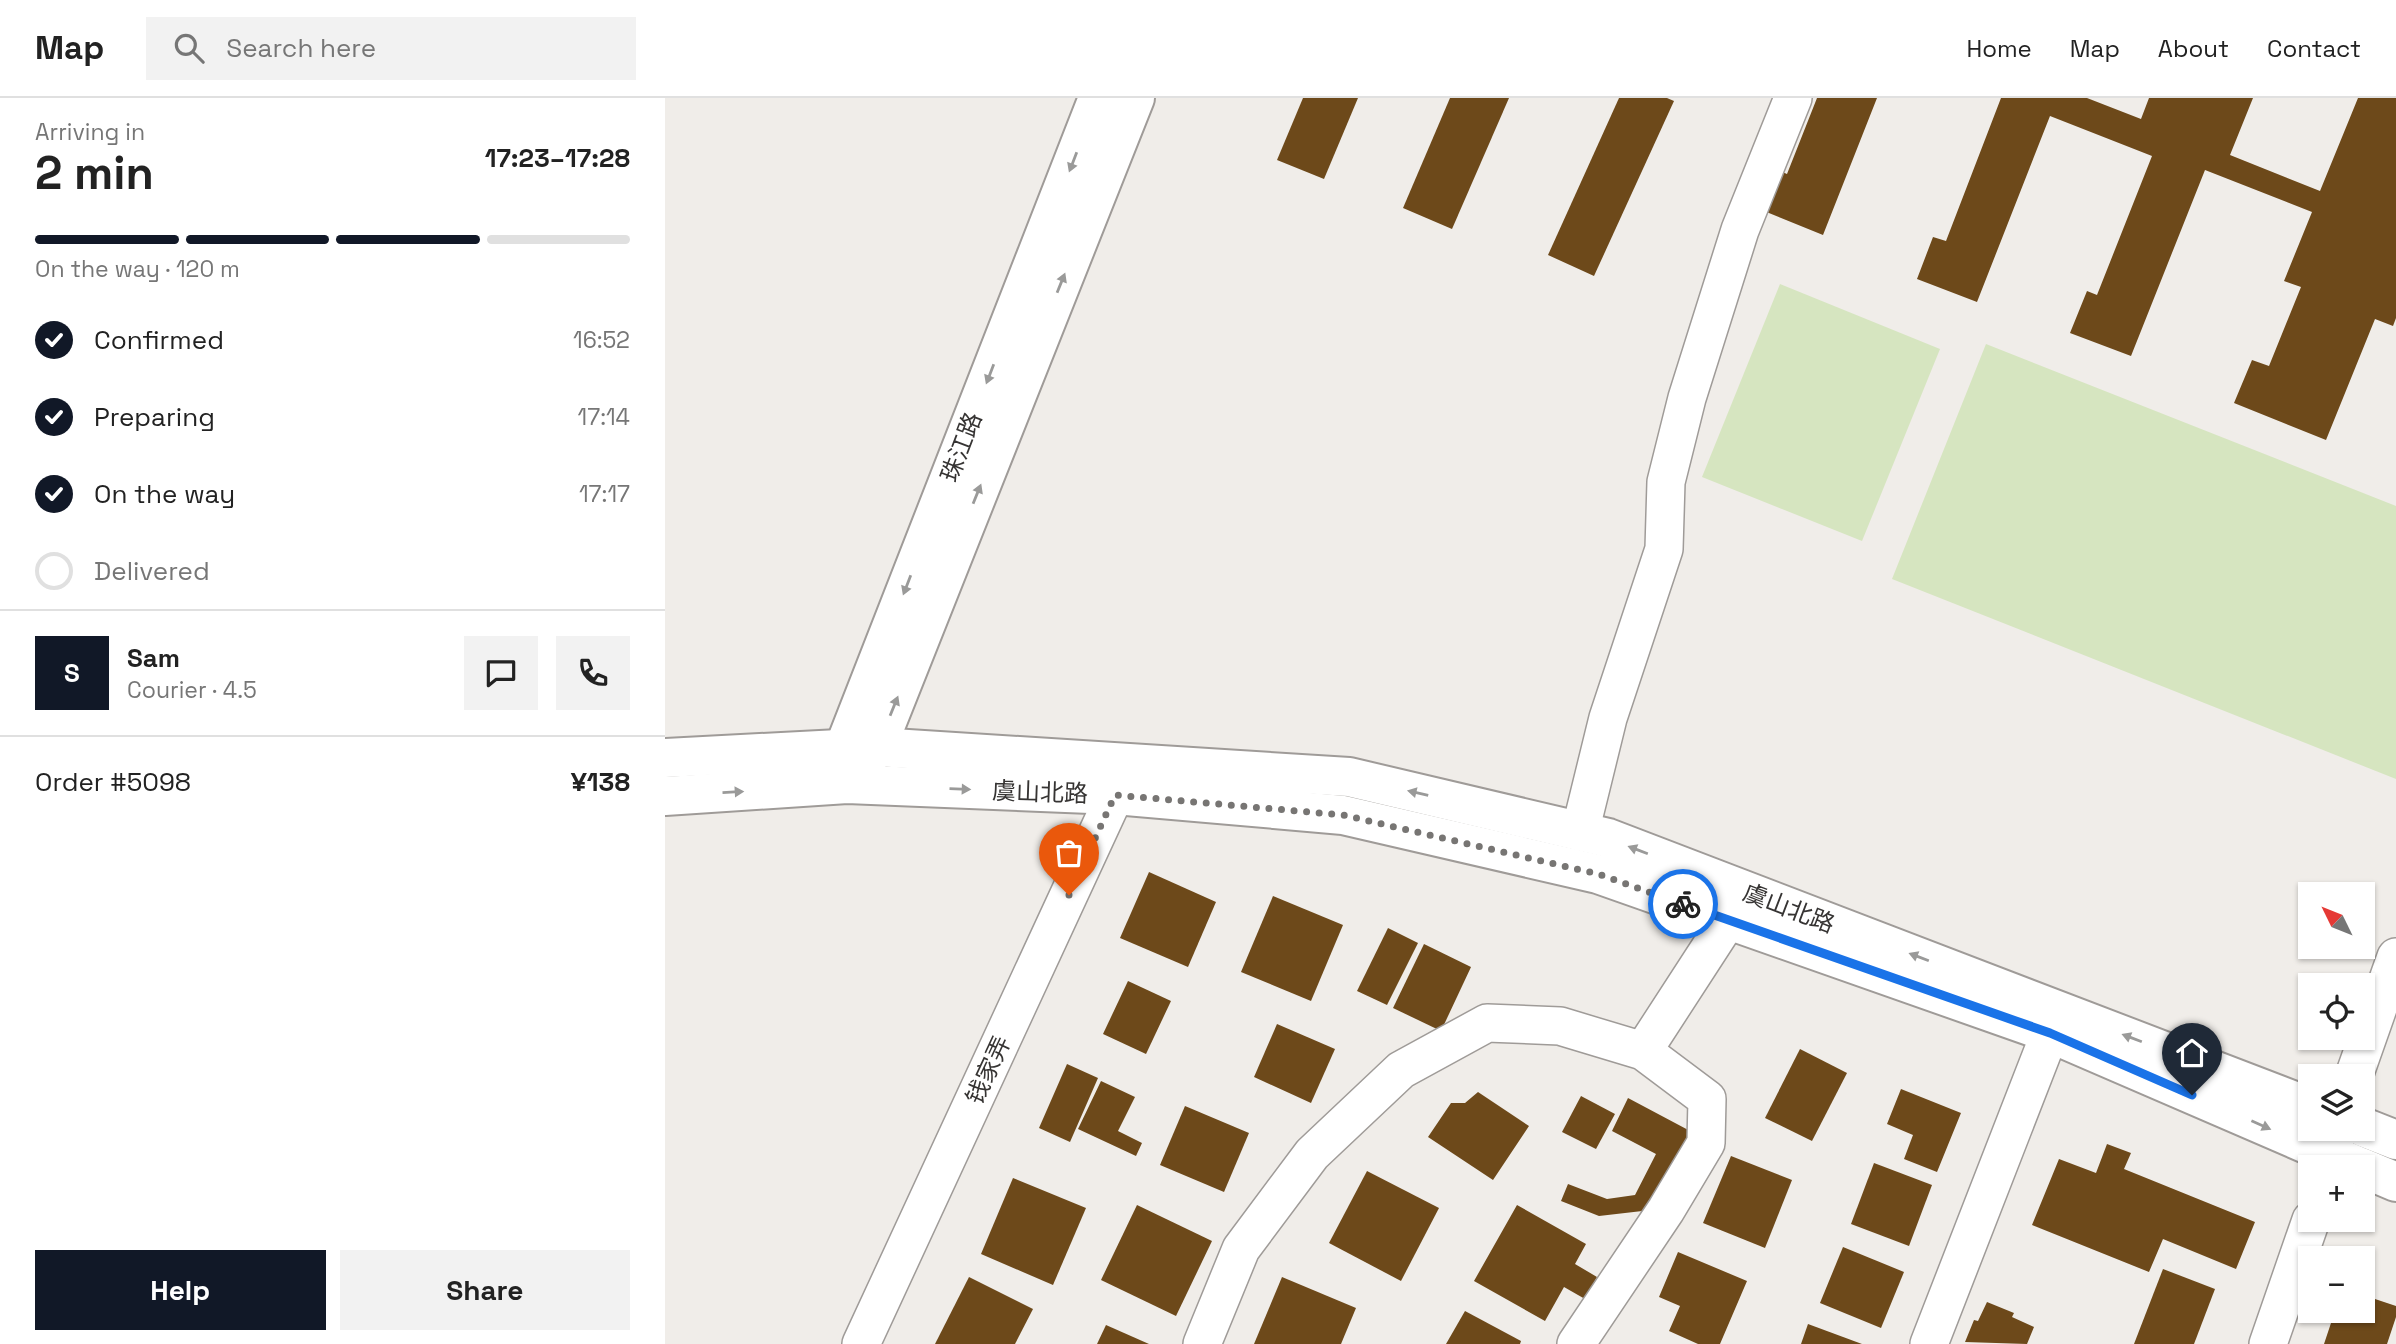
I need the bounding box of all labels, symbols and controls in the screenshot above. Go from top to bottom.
search box [146,17,636,80]
text: Map [35,27,104,69]
icon: search [170,29,208,67]
text: Search here [226,31,376,65]
text: Home [1966,33,2032,64]
text: Map [2070,33,2120,64]
text: About [2158,33,2229,64]
text: Contact [2267,33,2361,64]
text: Arriving in [35,117,145,147]
text: 17:23–17:28 [485,141,630,175]
text: 2 min [35,144,154,202]
one-way arrow [1067,151,1078,172]
text: On the way · 120 m [35,254,240,284]
one-way arrow [1056,272,1067,293]
icon: check [35,321,73,359]
text: Confirmed [94,323,224,357]
text: 16:52 [573,325,630,355]
one-way arrow [985,363,996,384]
icon: check [35,398,73,436]
text: Preparing [94,400,215,434]
text: 17:14 [578,402,630,432]
street label: 珠江路 [934,408,988,486]
icon: check [35,475,73,513]
text: On the way [94,477,235,511]
text: 17:17 [579,479,630,509]
one-way arrow [972,483,983,504]
text: Delivered [94,554,210,588]
one-way arrow [902,575,913,596]
button: chat [464,636,538,710]
button: phone [556,636,630,710]
text: Sam [127,641,180,675]
text: S [64,656,80,690]
text: Courier · 4.5 [127,675,257,705]
one-way arrow [888,695,899,716]
text: Order #5098 [35,765,191,799]
text: ¥138 [571,765,630,799]
street label: 虞山北路 [991,775,1089,809]
one-way arrow [949,783,971,794]
one-way arrow [722,787,744,798]
one-way arrow [1407,788,1429,799]
pin [1039,823,1099,895]
icon: bag [1050,834,1088,872]
one-way arrow [1628,844,1649,855]
courier [1648,869,1718,939]
street label: 虞山北路 [1739,876,1839,940]
north arrow [2298,882,2375,959]
map controls [2298,882,2375,1323]
icon: bike [1664,885,1702,923]
one-way arrow [1909,952,1930,963]
button: locate [2298,973,2375,1050]
pin [2162,1023,2222,1095]
street label: 钱家弄 [959,1031,1017,1109]
one-way arrow [2121,1033,2142,1044]
icon: home [2173,1034,2211,1072]
button: layers [2298,1064,2375,1141]
one-way arrow [2250,1120,2271,1131]
button: + [2298,1155,2375,1232]
button: − [2298,1246,2375,1323]
button: Help [35,1250,326,1330]
button: Share [340,1250,630,1330]

